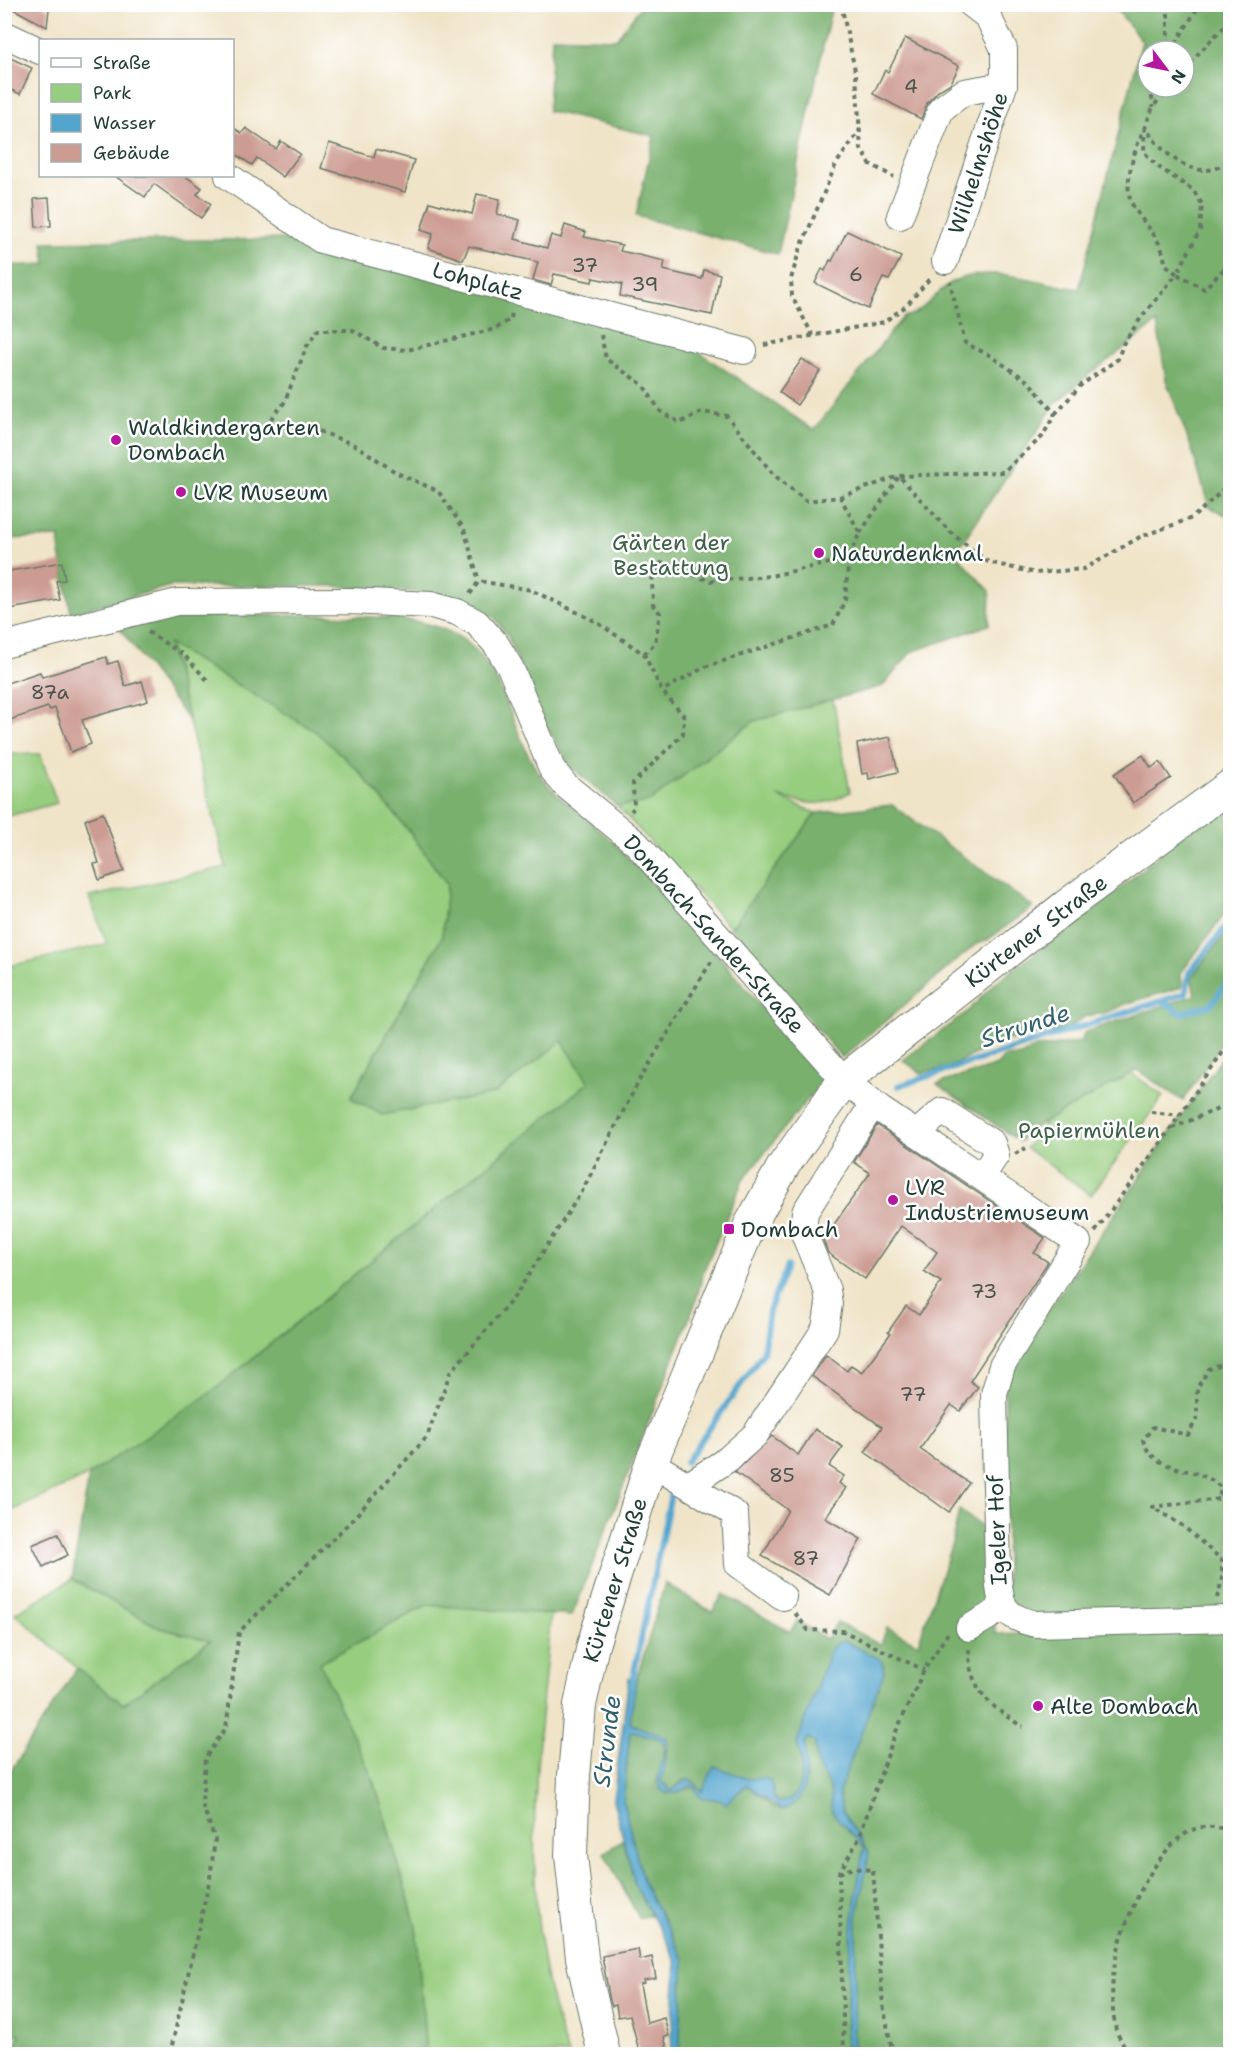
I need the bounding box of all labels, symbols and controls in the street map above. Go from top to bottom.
legend [39,39,234,177]
north arrow [1136,39,1196,99]
text: Straße [93,51,151,75]
text: N [1166,66,1191,88]
house number: 4 [904,73,918,99]
text: Park [93,81,132,105]
street label: Wilhelmshöhe [941,88,1015,238]
text: Wasser [93,111,156,135]
text: Gebäude [93,141,170,165]
house number: 37 [572,252,598,278]
street label: Lohplatz [429,255,527,307]
house number: 6 [849,261,863,287]
house number: 39 [632,271,658,297]
place label: Waldkindergarten Dombach [128,413,320,467]
marker: Waldkindergarten Dombach [109,433,123,447]
place label: LVR Museum [193,478,328,507]
marker: LVR Museum [174,485,188,499]
park label: Gärten der Bestattung [612,528,730,582]
place label: Naturdenkmal [831,539,983,568]
marker: Naturdenkmal [812,546,826,560]
house number: 87a [31,679,70,705]
street label: Dombach-Sander-Straße [617,828,811,1040]
street label: Kürtener Straße [959,868,1113,994]
water label: Strunde [976,997,1074,1055]
park label: Papiermühlen [1018,1116,1160,1145]
place label: LVR Industriemuseum [905,1173,1089,1227]
marker: LVR Industriemuseum [886,1193,900,1207]
place label: Dombach [741,1215,838,1244]
marker: Dombach [722,1222,736,1236]
house number: 73 [971,1278,997,1304]
house number: 77 [900,1381,926,1407]
house number: 85 [769,1462,795,1488]
street label: Igeler Hof [981,1473,1013,1586]
street label: Kürtener Straße [576,1494,654,1666]
house number: 87 [793,1545,819,1571]
place label: Alte Dombach [1050,1692,1199,1721]
water label: Strunde [586,1693,628,1789]
marker: Alte Dombach [1031,1699,1045,1713]

